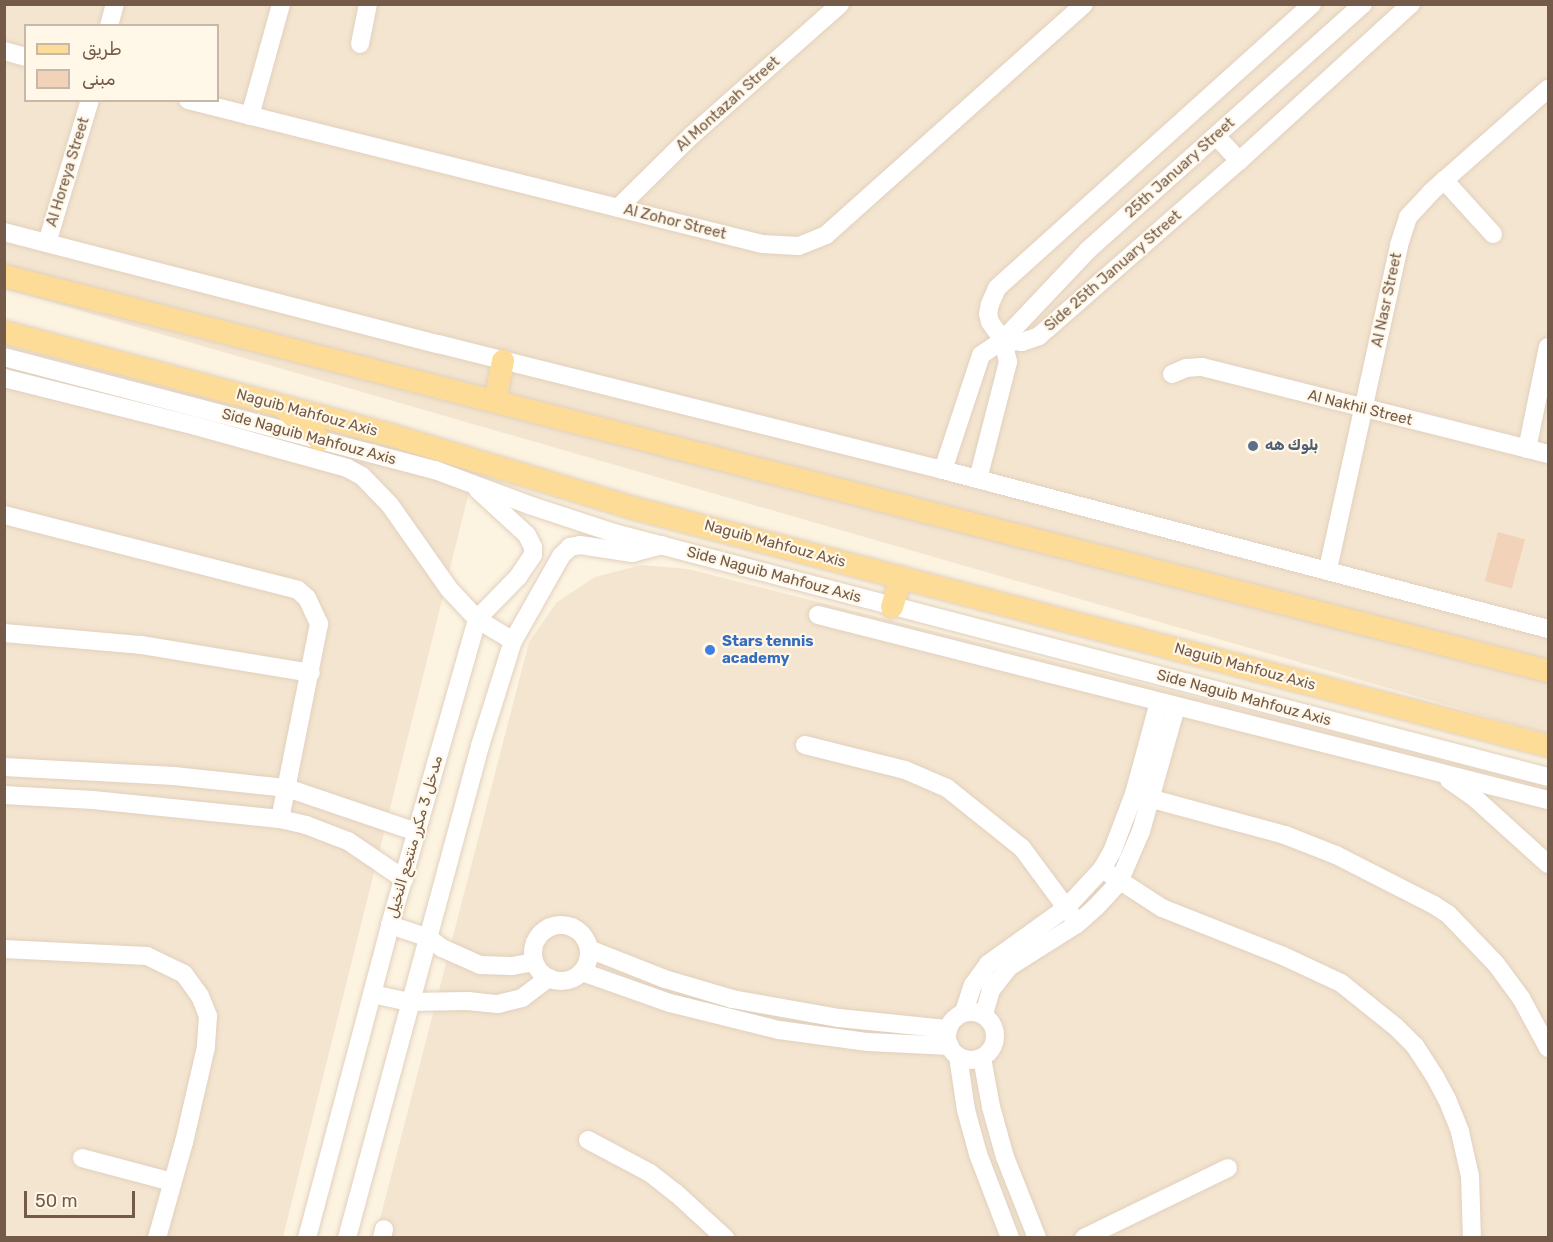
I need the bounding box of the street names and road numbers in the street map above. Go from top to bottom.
street label: Al Montazah Street [673,53,783,155]
street label: 25th January Street [1121,114,1239,222]
street label: Al Horeya Street [43,115,93,229]
street label: Al Zohor Street [622,201,728,243]
street label: Side 25th January Street [1041,207,1185,335]
street label: Al Nasr Street [1368,251,1406,349]
street label: Naguib Mahfouz Axis [234,385,380,441]
street label: Al Nakhil Street [1306,386,1414,430]
street label: Side Naguib Mahfouz Axis [220,405,398,469]
street label: Naguib Mahfouz Axis [702,516,848,572]
street label: Side Naguib Mahfouz Axis [685,543,863,607]
street label: Naguib Mahfouz Axis [1172,639,1318,695]
street label: Side Naguib Mahfouz Axis [1155,666,1333,730]
street label: مدخل 3 مكرر منتجع النخيل [383,754,447,920]

